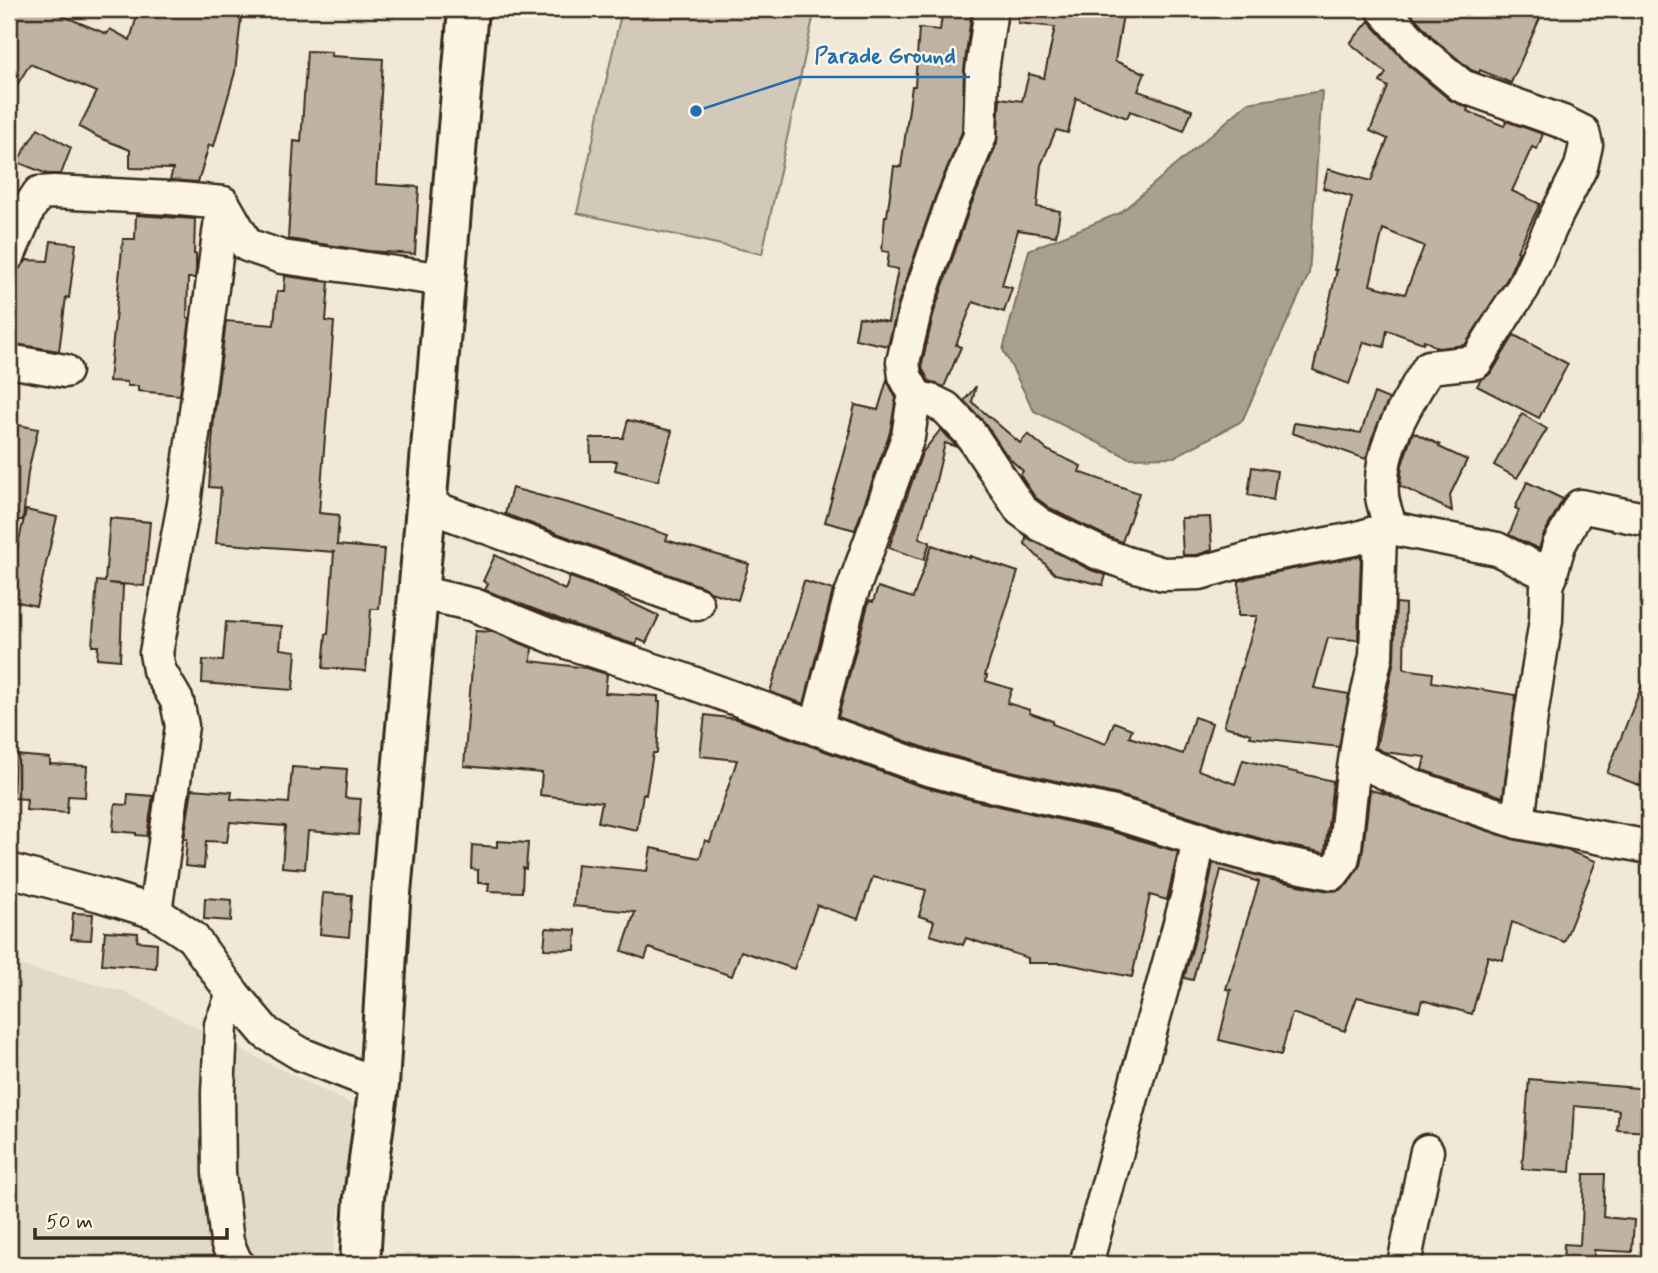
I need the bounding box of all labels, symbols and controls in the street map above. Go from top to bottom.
callout: Parade Ground [800,33,970,77]
text: Parade Ground [814,42,956,72]
scale bar [35,1196,228,1240]
text: 50 m [46,1208,93,1236]

